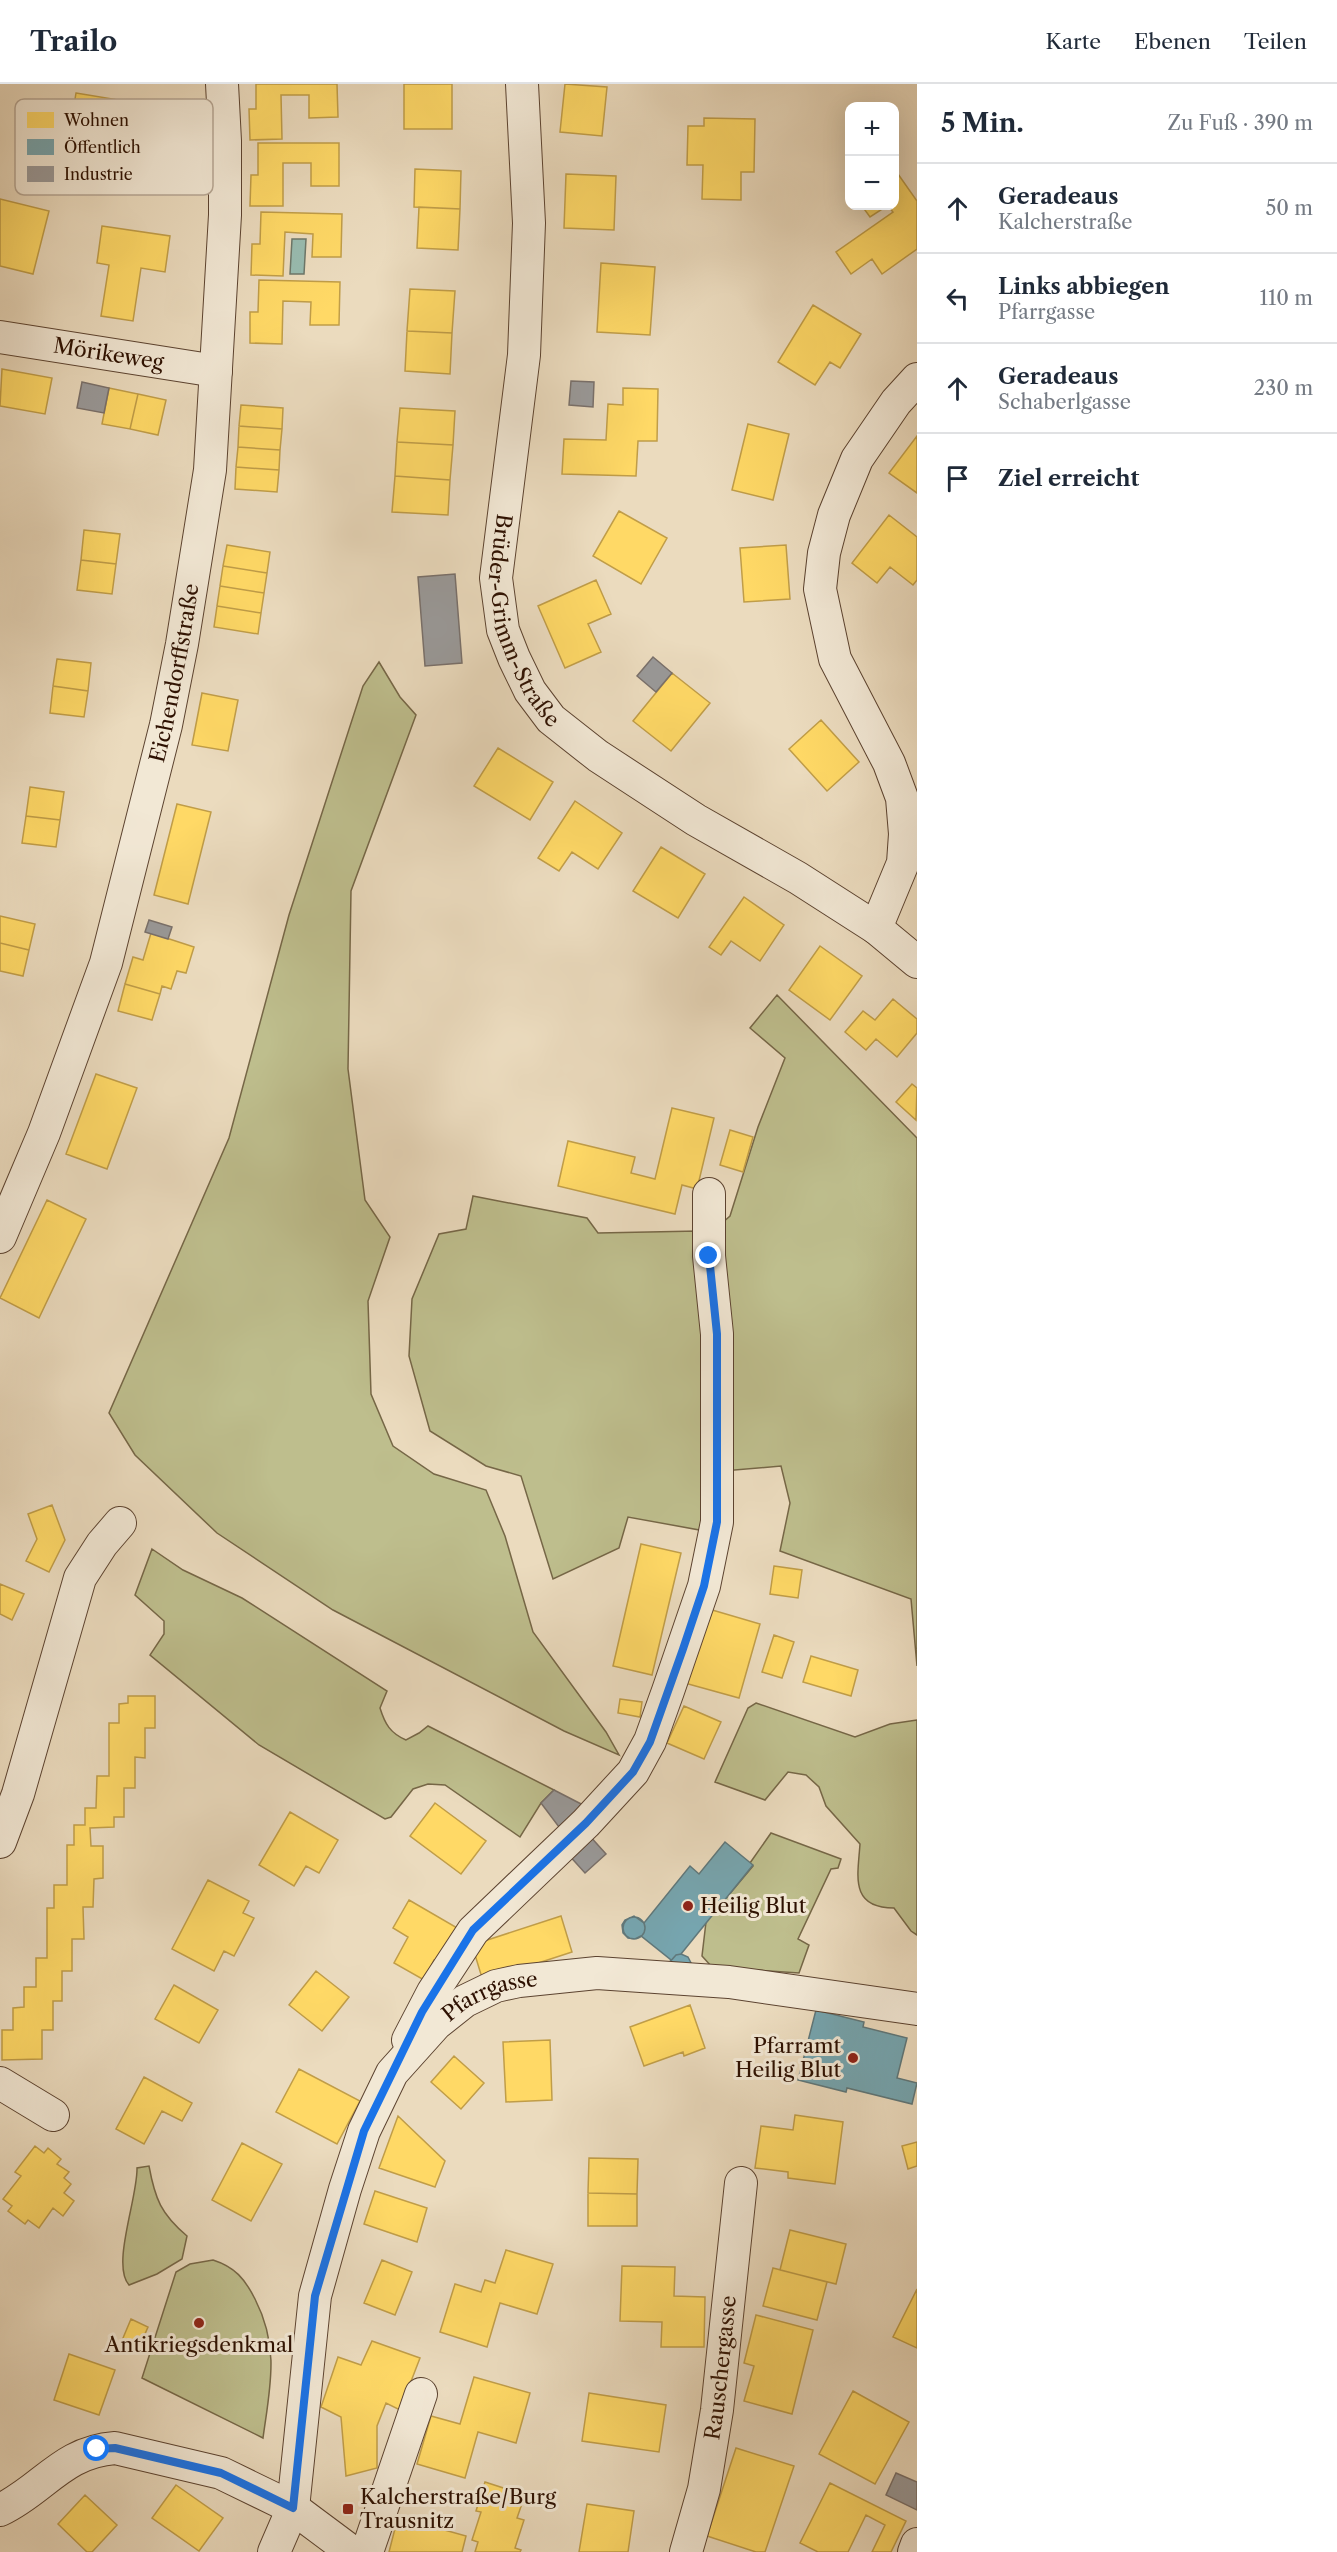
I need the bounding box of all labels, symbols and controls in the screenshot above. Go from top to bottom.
text: Trailo [30,24,117,58]
text: Karte [1046,29,1101,54]
text: Ebenen [1134,29,1211,54]
text: Teilen [1244,29,1307,54]
legend [15,99,213,195]
map controls [845,102,899,210]
button: + [845,102,899,156]
text: 5 Min. [941,107,1024,139]
text: Wohnen [63,110,129,130]
text: Zu Fuß · 390 m [1168,111,1313,135]
text: Öffentlich [64,137,141,157]
button: − [845,156,899,210]
text: Industrie [64,164,133,184]
text: Geradeaus [998,183,1118,210]
icon: ahead [941,192,974,225]
text: 50 m [1266,196,1313,220]
text: Kalcherstraße [998,210,1132,234]
text: Links abbiegen [998,273,1170,300]
icon: left [941,282,974,315]
text: 110 m [1260,286,1313,310]
text: Pfarrgasse [998,300,1095,324]
street label: Mörikeweg [52,333,167,375]
text: Geradeaus [998,363,1118,390]
icon: ahead [941,372,974,405]
text: 230 m [1254,376,1313,400]
text: Schaberlgasse [998,390,1131,414]
icon: arrive [941,462,974,495]
text: Ziel erreicht [998,465,1139,492]
street label: Brüder-Grimm-Straße [483,512,564,732]
street label: Eichendorffstraße [144,582,204,765]
route end [695,1242,721,1268]
place label: Heilig Blut [700,1893,807,1918]
marker: Heilig Blut [681,1899,695,1913]
street label: Pfarrgasse [437,1966,539,2026]
place label: Pfarramt Heilig Blut [735,2033,842,2082]
marker: Pfarramt Heilig Blut [846,2051,860,2065]
street label: Rauschergasse [699,2294,741,2442]
marker: Antikriegsdenkmal [192,2316,206,2330]
place label: Antikriegsdenkmal [104,2332,293,2357]
route start [83,2435,109,2461]
place label: Kalcherstraße/Burg Trausnitz [360,2484,557,2533]
marker: Kalcherstraße/Burg Trausnitz [341,2502,355,2516]

